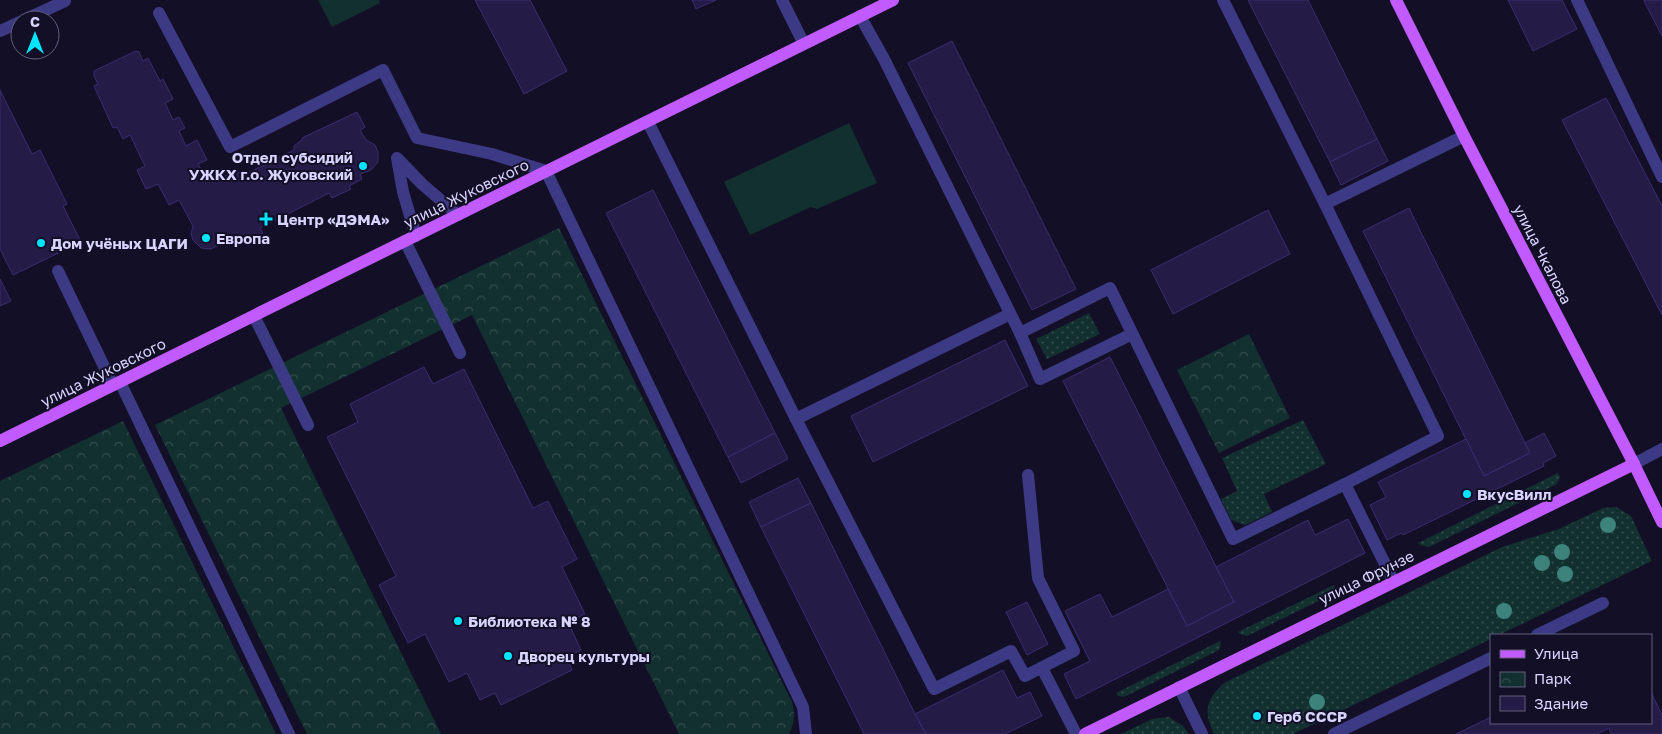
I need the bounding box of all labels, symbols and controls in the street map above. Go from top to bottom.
north arrow [10,10,60,60]
text: С [30,13,40,30]
place label: Отдел субсидий УЖКХ г.о. Жуковский [189,148,353,183]
street label: улица Жуковского [401,155,531,231]
marker: Отдел субсидий УЖКХ г.о. Жуковский [357,160,369,172]
street label: улица Чкалова [1510,201,1576,307]
place label: Центр «ДЭМА» [277,210,389,228]
marker: Центр «ДЭМА» [259,212,273,226]
place label: Европа [216,229,270,247]
marker: Европа [200,232,212,244]
place label: Дом учёных ЦАГИ [51,234,188,252]
marker: Дом учёных ЦАГИ [35,237,47,249]
street label: улица Жуковского [38,334,168,410]
place label: ВкусВилл [1477,485,1551,503]
marker: ВкусВилл [1461,488,1473,500]
street label: улица Фрунзе [1315,546,1417,608]
place label: Библиотека № 8 [468,612,591,630]
marker: Библиотека № 8 [452,615,464,627]
legend [1490,634,1652,724]
text: Улица [1534,644,1579,662]
place label: Дворец культуры [518,647,650,665]
marker: Дворец культуры [502,650,514,662]
text: Парк [1534,669,1572,687]
text: Здание [1534,694,1588,712]
place label: Герб СССР [1267,707,1347,725]
marker: Герб СССР [1251,710,1263,722]

